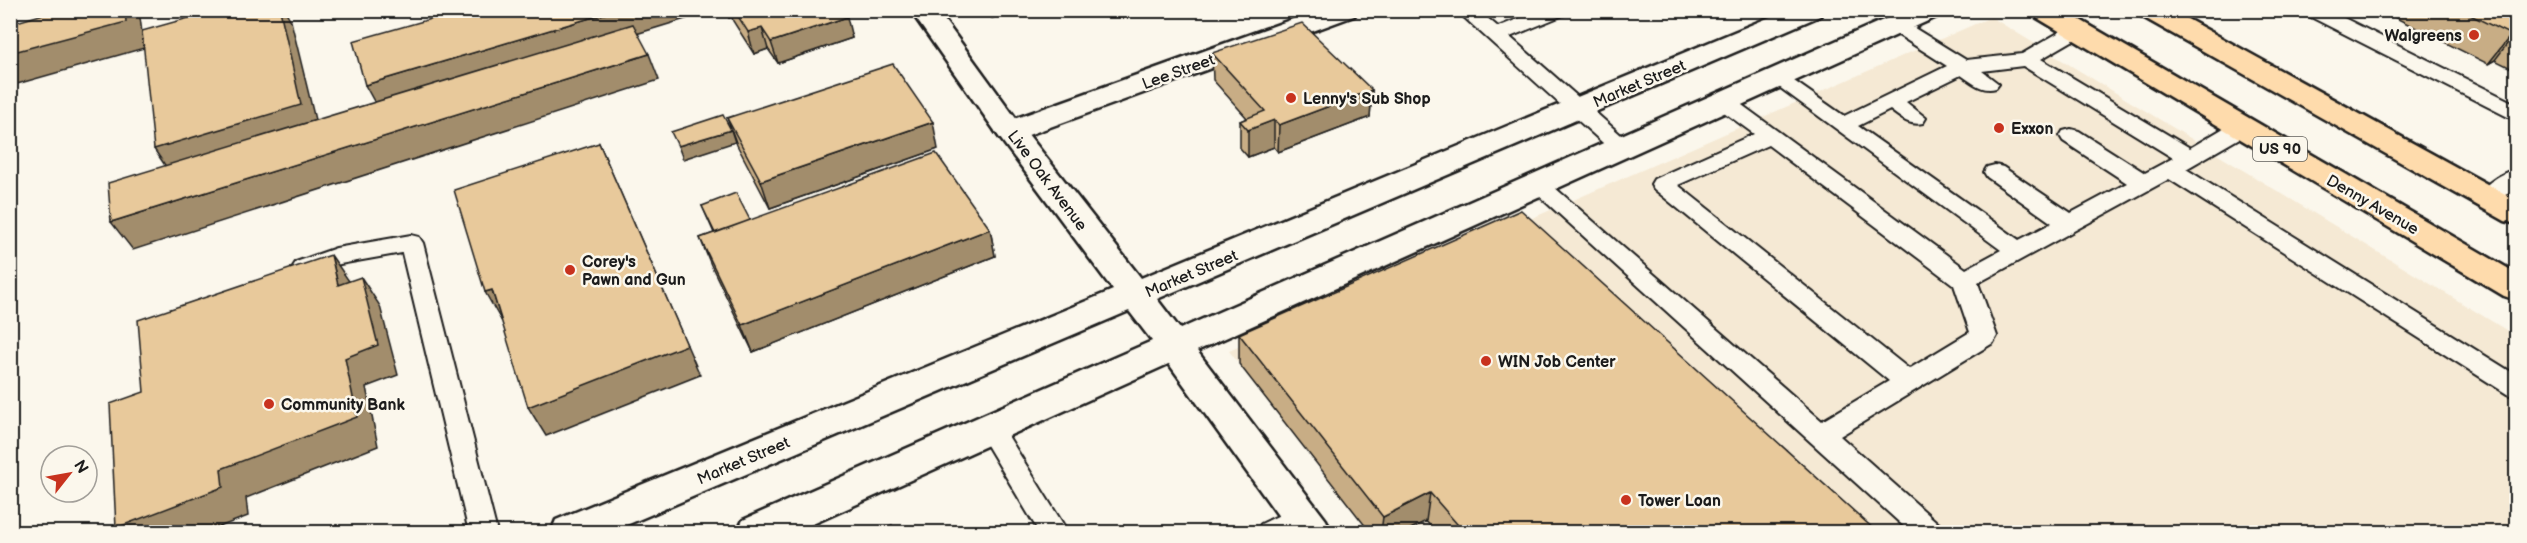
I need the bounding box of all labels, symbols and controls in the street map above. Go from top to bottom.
place label: Walgreens [2385,27,2462,46]
marker: Walgreens [2467,28,2481,42]
street label: Lee Street [1140,51,1217,94]
street label: Market Street [1591,56,1689,112]
place label: Lenny's Sub Shop [1303,90,1431,109]
marker: Lenny's Sub Shop [1284,91,1298,105]
place label: Exxon [2011,120,2053,139]
marker: Exxon [1992,121,2006,135]
street label: Live Oak Avenue [1003,127,1091,235]
road number: US 90 [2253,137,2307,161]
street label: Denny Avenue [2323,171,2422,240]
street label: Market Street [1143,246,1241,302]
place label: Corey's Pawn and Gun [582,253,686,290]
marker: Corey's Pawn and Gun [563,263,577,277]
place label: WIN Job Center [1498,353,1616,372]
marker: WIN Job Center [1479,354,1493,368]
place label: Community Bank [281,396,405,415]
marker: Community Bank [262,397,276,411]
street label: Market Street [695,433,793,489]
north arrow [39,444,99,504]
text: N [69,457,92,477]
place label: Tower Loan [1638,492,1721,511]
marker: Tower Loan [1619,493,1633,507]

